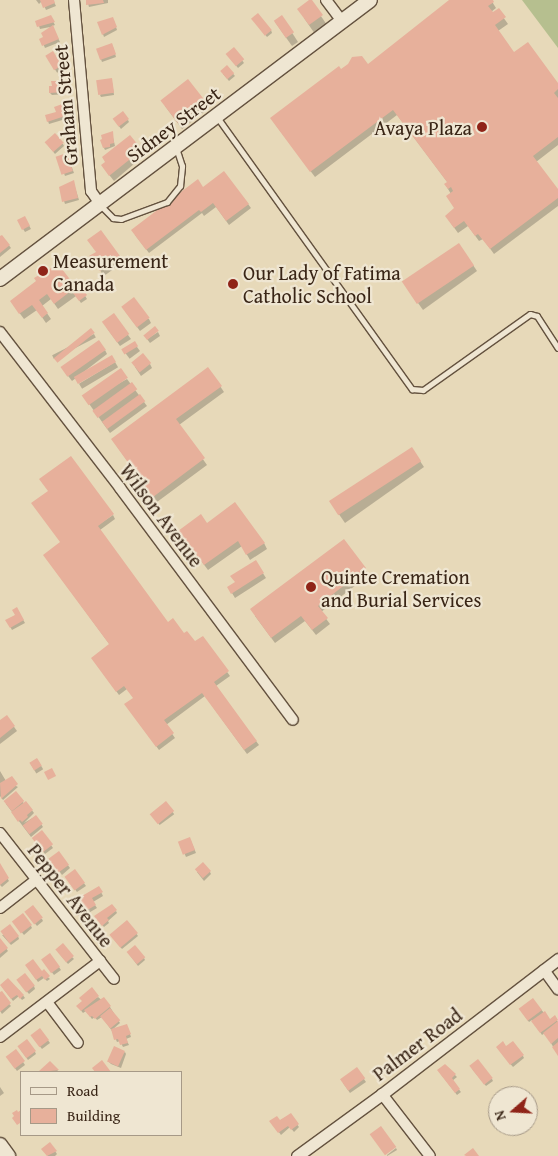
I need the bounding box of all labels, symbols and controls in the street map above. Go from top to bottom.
street label: Graham Street [48,44,82,166]
street label: Sidney Street [121,81,225,167]
place label: Avaya Plaza [374,115,472,139]
marker: Avaya Plaza [476,121,488,133]
place label: Measurement Canada [53,248,168,295]
place label: Our Lady of Fatima Catholic School [243,260,401,307]
marker: Measurement Canada [37,265,49,277]
marker: Our Lady of Fatima Catholic School [227,278,239,290]
street label: Wilson Avenue [115,458,209,572]
place label: Quinte Cremation and Burial Services [321,564,481,611]
marker: Quinte Cremation and Burial Services [305,581,317,593]
street label: Pepper Avenue [23,838,119,952]
street label: Palmer Road [367,1003,467,1085]
legend [20,1071,182,1136]
text: Road [67,1080,98,1101]
north arrow [488,1086,538,1136]
text: Building [67,1105,120,1126]
text: N [489,1108,511,1123]

